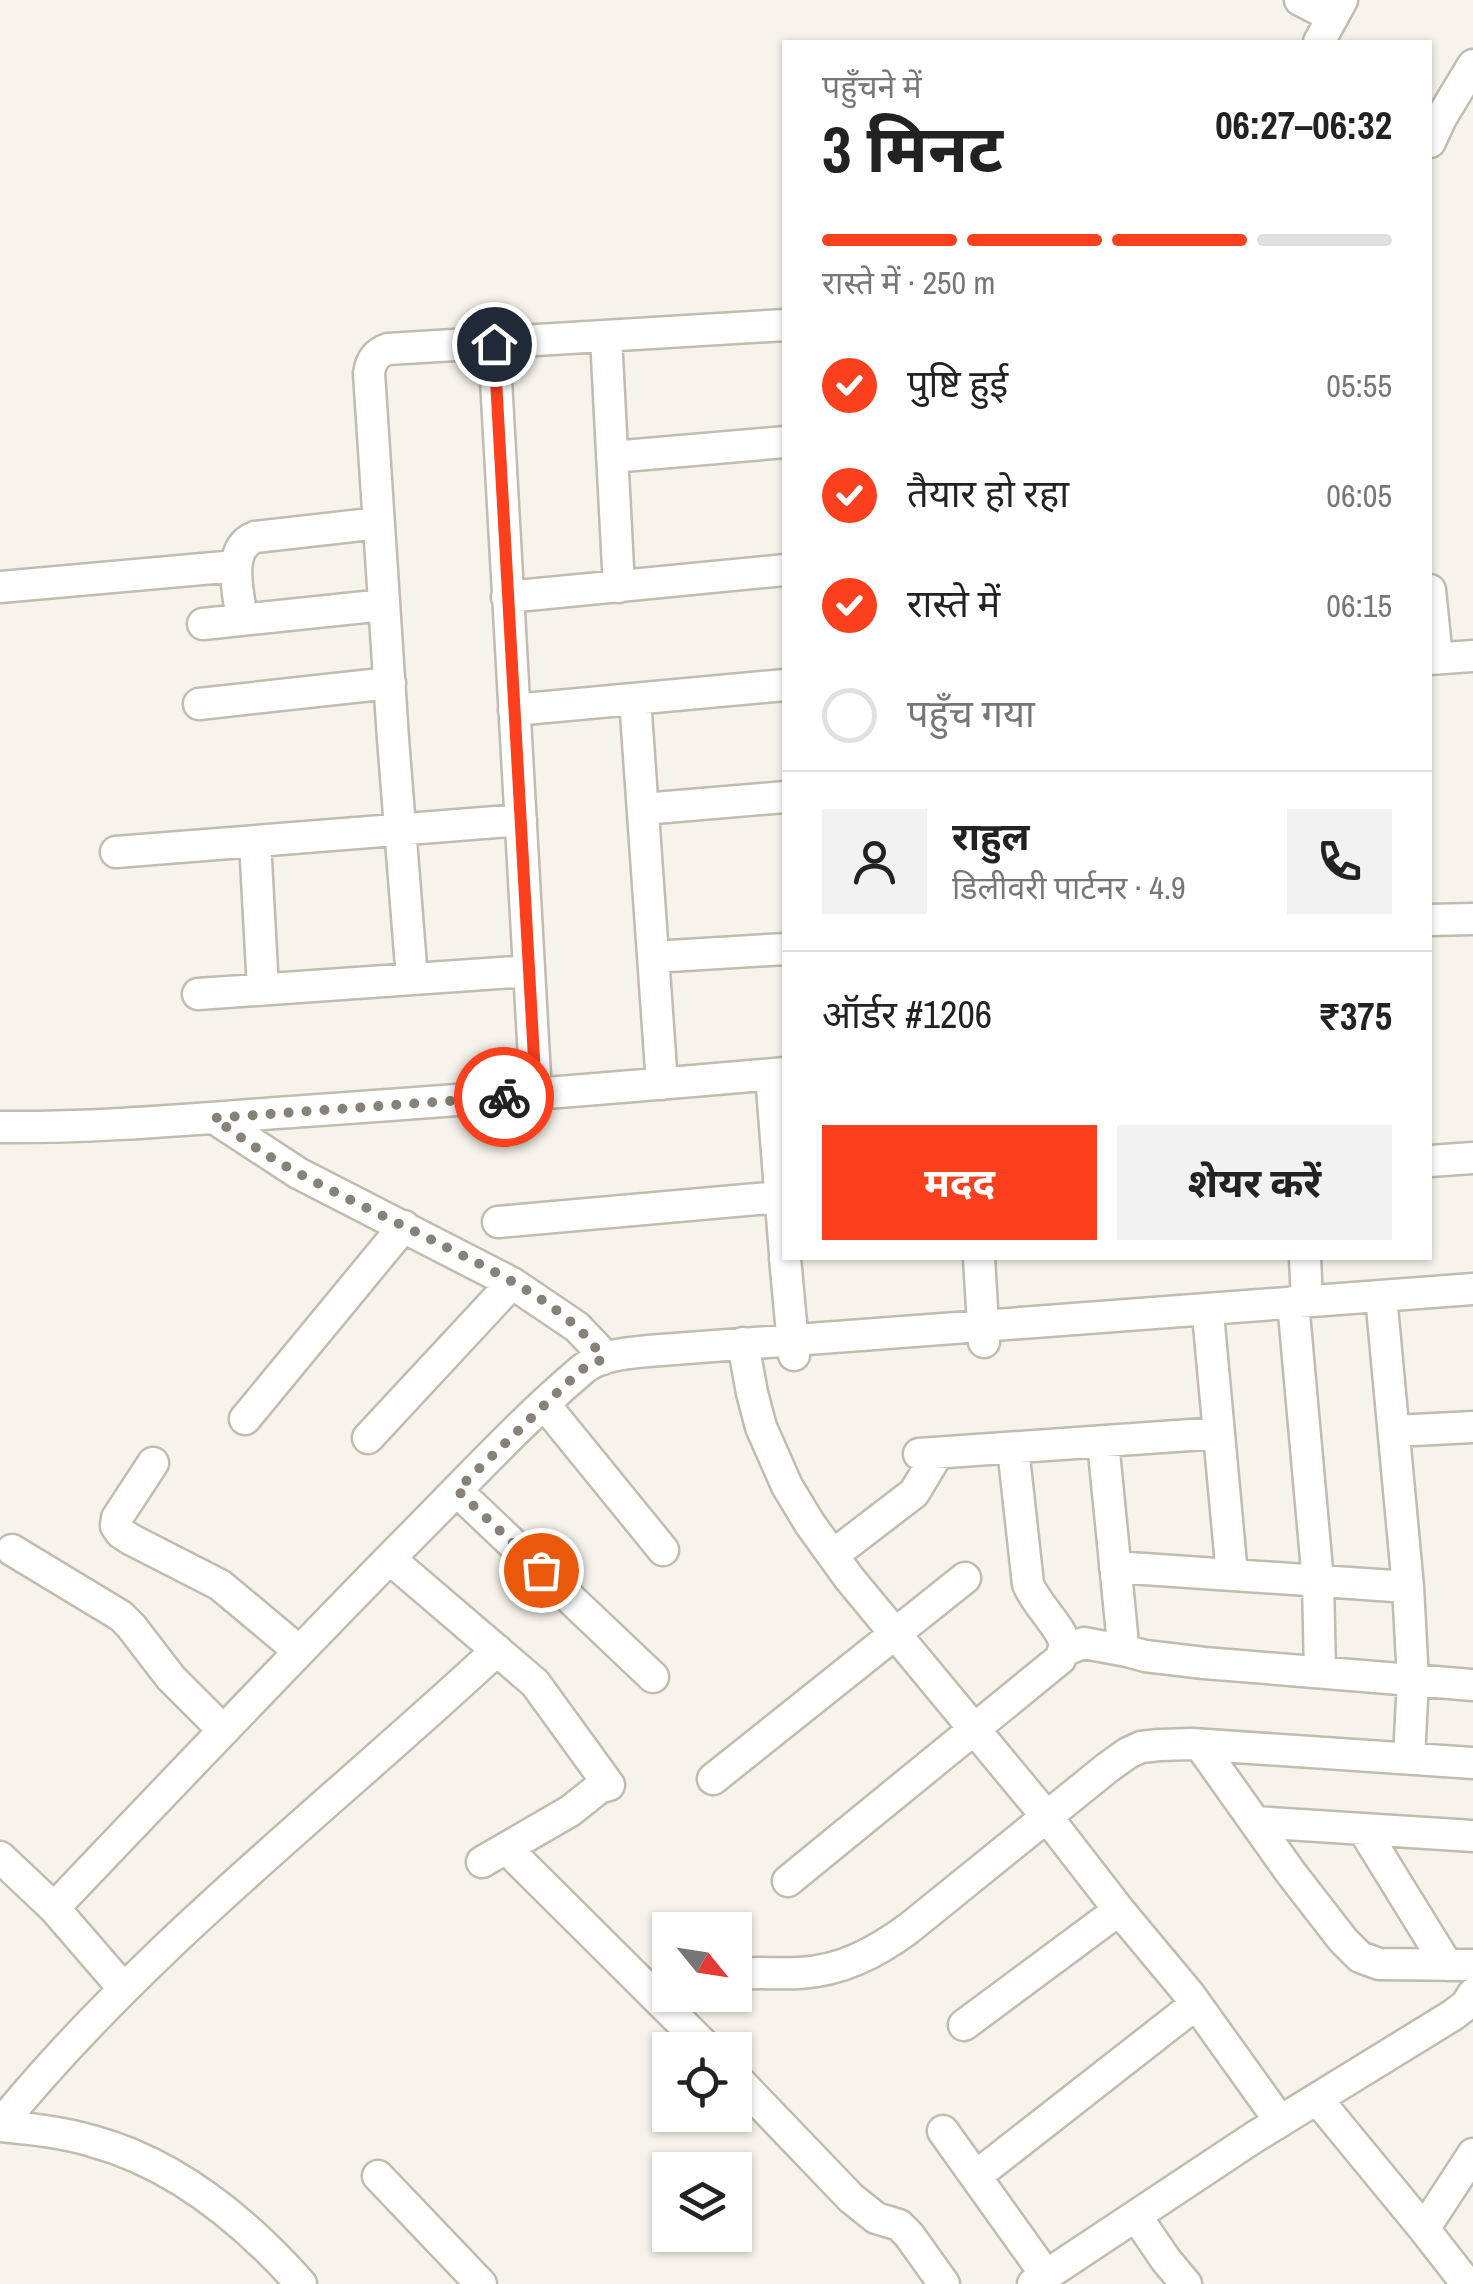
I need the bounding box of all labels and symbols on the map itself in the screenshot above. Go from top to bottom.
pin [452,302,537,387]
courier [454,1047,554,1147]
pin [499,1528,584,1613]
north arrow [652,1912,752,2012]

